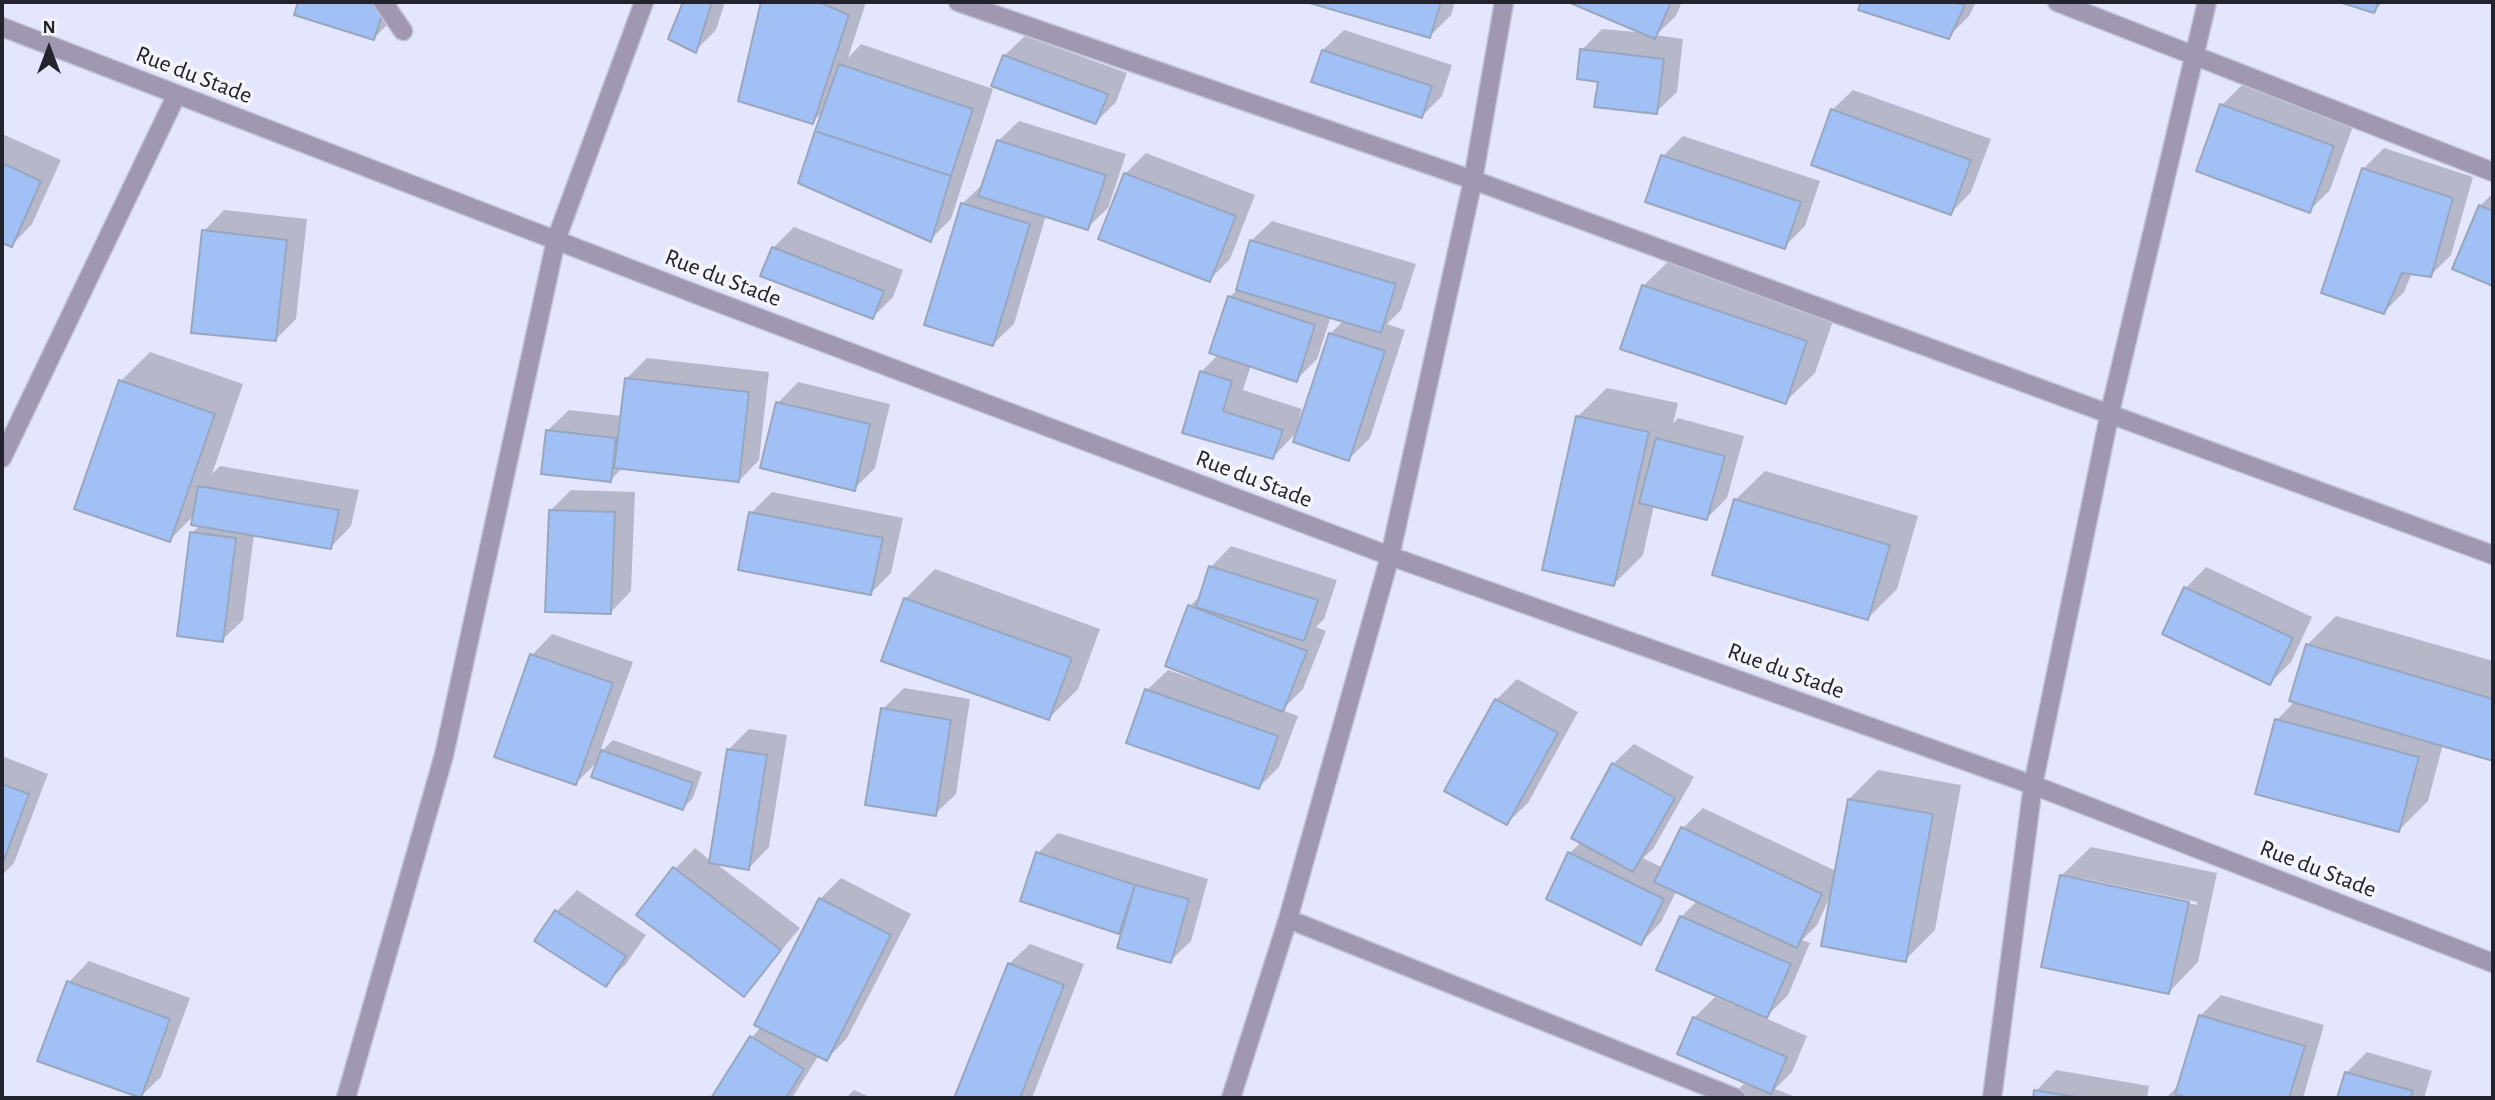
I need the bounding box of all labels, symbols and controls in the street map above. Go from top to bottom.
north arrow [14,14,84,84]
text: N [42,18,56,37]
street label: Rue du Stade [132,40,256,110]
street label: Rue du Stade [661,243,785,313]
street label: Rue du Stade [1192,444,1316,514]
street label: Rue du Stade [1724,637,1848,705]
street label: Rue du Stade [2256,834,2380,904]

